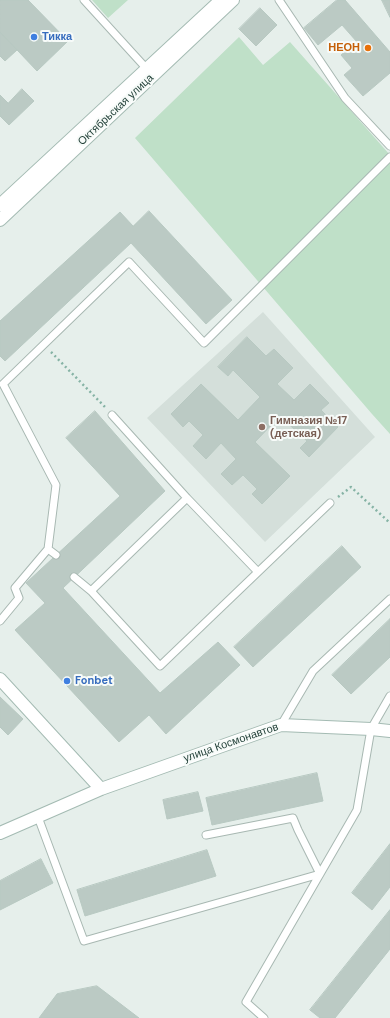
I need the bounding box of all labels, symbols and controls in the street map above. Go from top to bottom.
place label: Тикка [42,30,72,44]
marker: Тикка [29,32,39,42]
place label: НЕОН [328,41,360,55]
marker: НЕОН [363,43,373,53]
street label: Октябрьская улица [76,72,156,148]
place label: Гимназия №17 (детская) [270,414,347,440]
marker: Гимназия №17 (детская) [257,422,267,432]
place label: Fonbet [75,674,113,688]
marker: Fonbet [62,676,72,686]
street label: улица Космонавтов [182,721,280,765]

